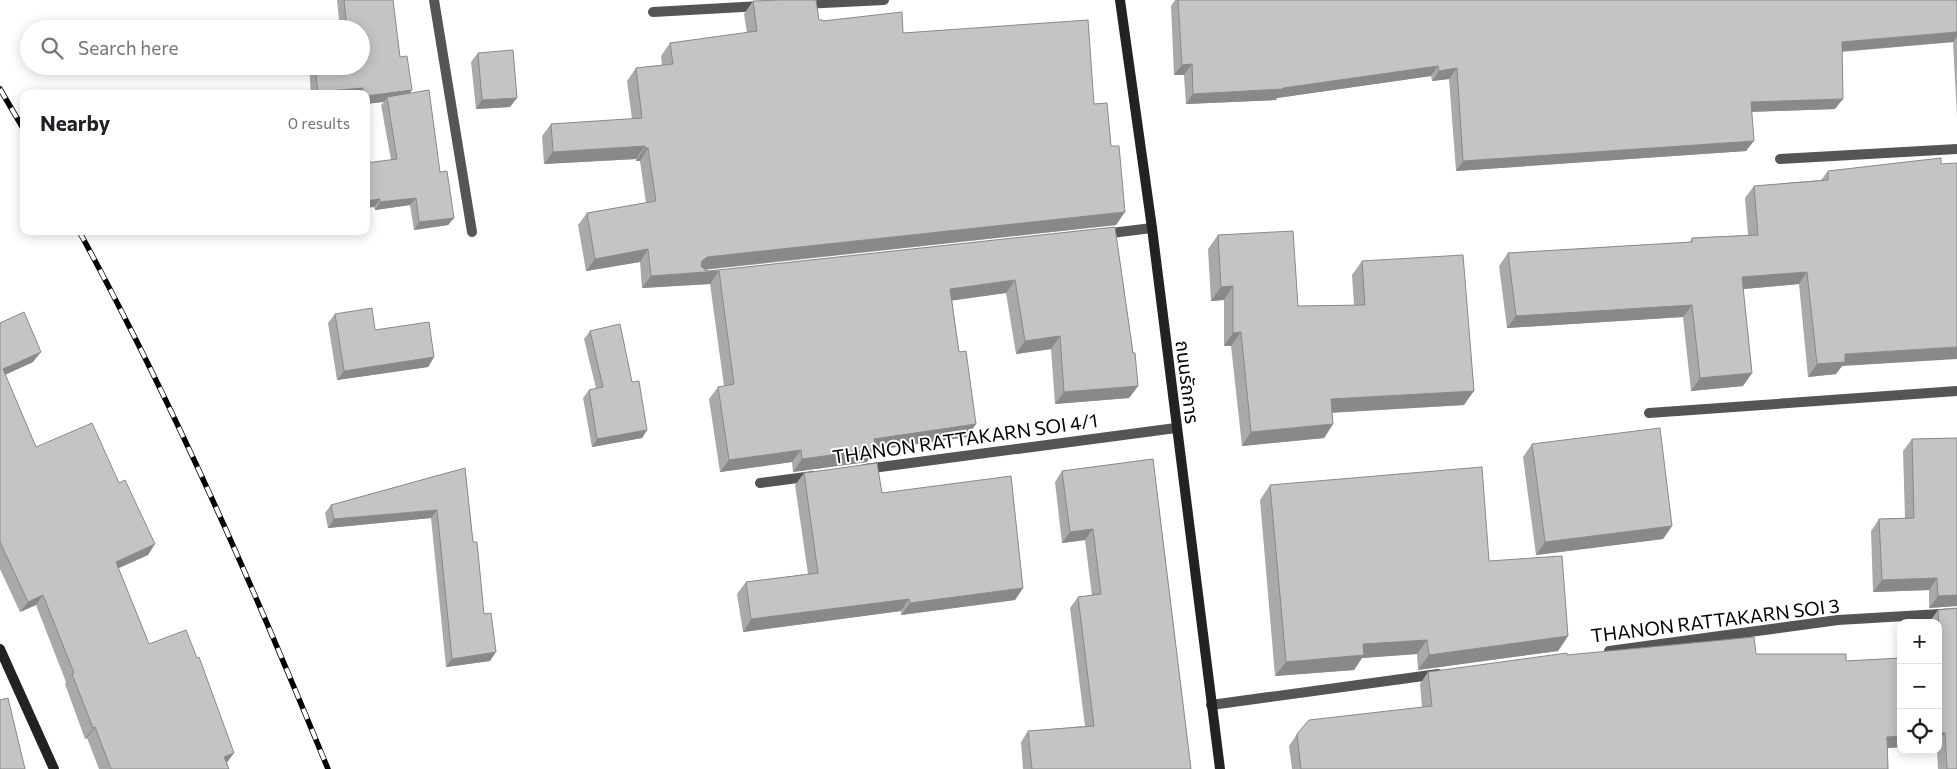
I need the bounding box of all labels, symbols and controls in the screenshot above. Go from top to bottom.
search box [20,20,370,75]
icon: search [38,34,66,62]
text: Search here [78,36,178,59]
text: Nearby [40,110,110,135]
text: 0 results [288,113,350,132]
street label: ถนนรัถการ [1171,339,1205,425]
street label: THANON RATTAKARN SOI 4/1 [831,408,1099,468]
street label: THANON RATTAKARN SOI 3 [1589,593,1841,647]
map controls [1897,619,1942,754]
button: + [1897,619,1942,664]
button: − [1897,664,1942,709]
button: locate [1897,709,1942,754]

